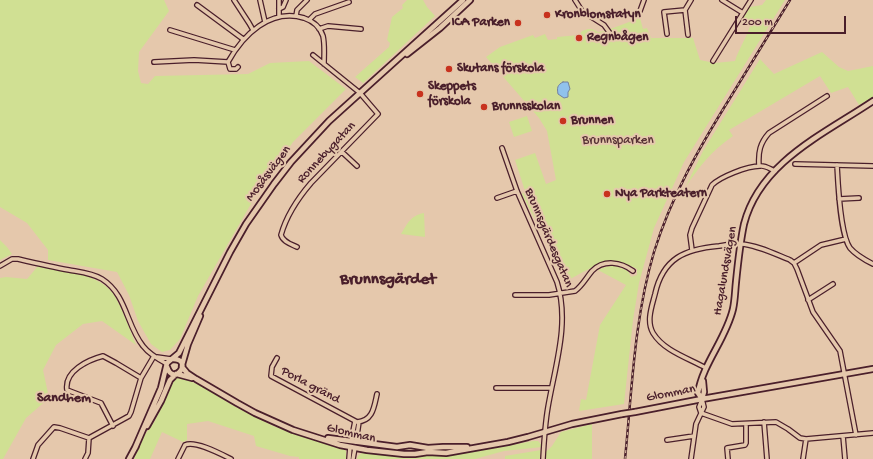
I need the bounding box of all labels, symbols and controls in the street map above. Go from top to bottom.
place label: Kronblomstatyn [555,7,641,23]
scale bar [737,8,848,34]
marker: Kronblomstatyn [542,10,552,20]
place label: ICA Parken [451,15,510,31]
text: 200 m [742,16,773,30]
marker: ICA Parken [513,18,523,28]
place label: Regnbågen [587,30,648,46]
marker: Regnbågen [574,33,584,43]
place label: Skutans förskola [457,61,544,77]
marker: Skutans förskola [444,64,454,74]
place label: Skeppets förskola [428,79,476,110]
marker: Skeppets förskola [415,89,425,99]
place label: Brunnsskolan [492,99,560,115]
marker: Brunnsskolan [479,102,489,112]
place label: Brunnen [571,113,614,129]
marker: Brunnen [558,116,568,126]
street label: Ronnebygatan [294,119,360,187]
park label: Brunnsparken [582,133,654,149]
street label: Mosåsvägen [243,143,295,205]
street label: Brunnsgärdesgatan [520,186,576,290]
place label: Nya Parkteatern [615,186,707,202]
marker: Nya Parkteatern [602,189,612,199]
street label: Hagalundsvägen [711,225,741,317]
district label: Brunnsgärdet [340,270,436,290]
street label: Porla gränd [278,364,342,408]
street label: Glomman [645,382,697,406]
district label: Sandhem [37,391,91,407]
street label: Glomman [325,421,377,447]

